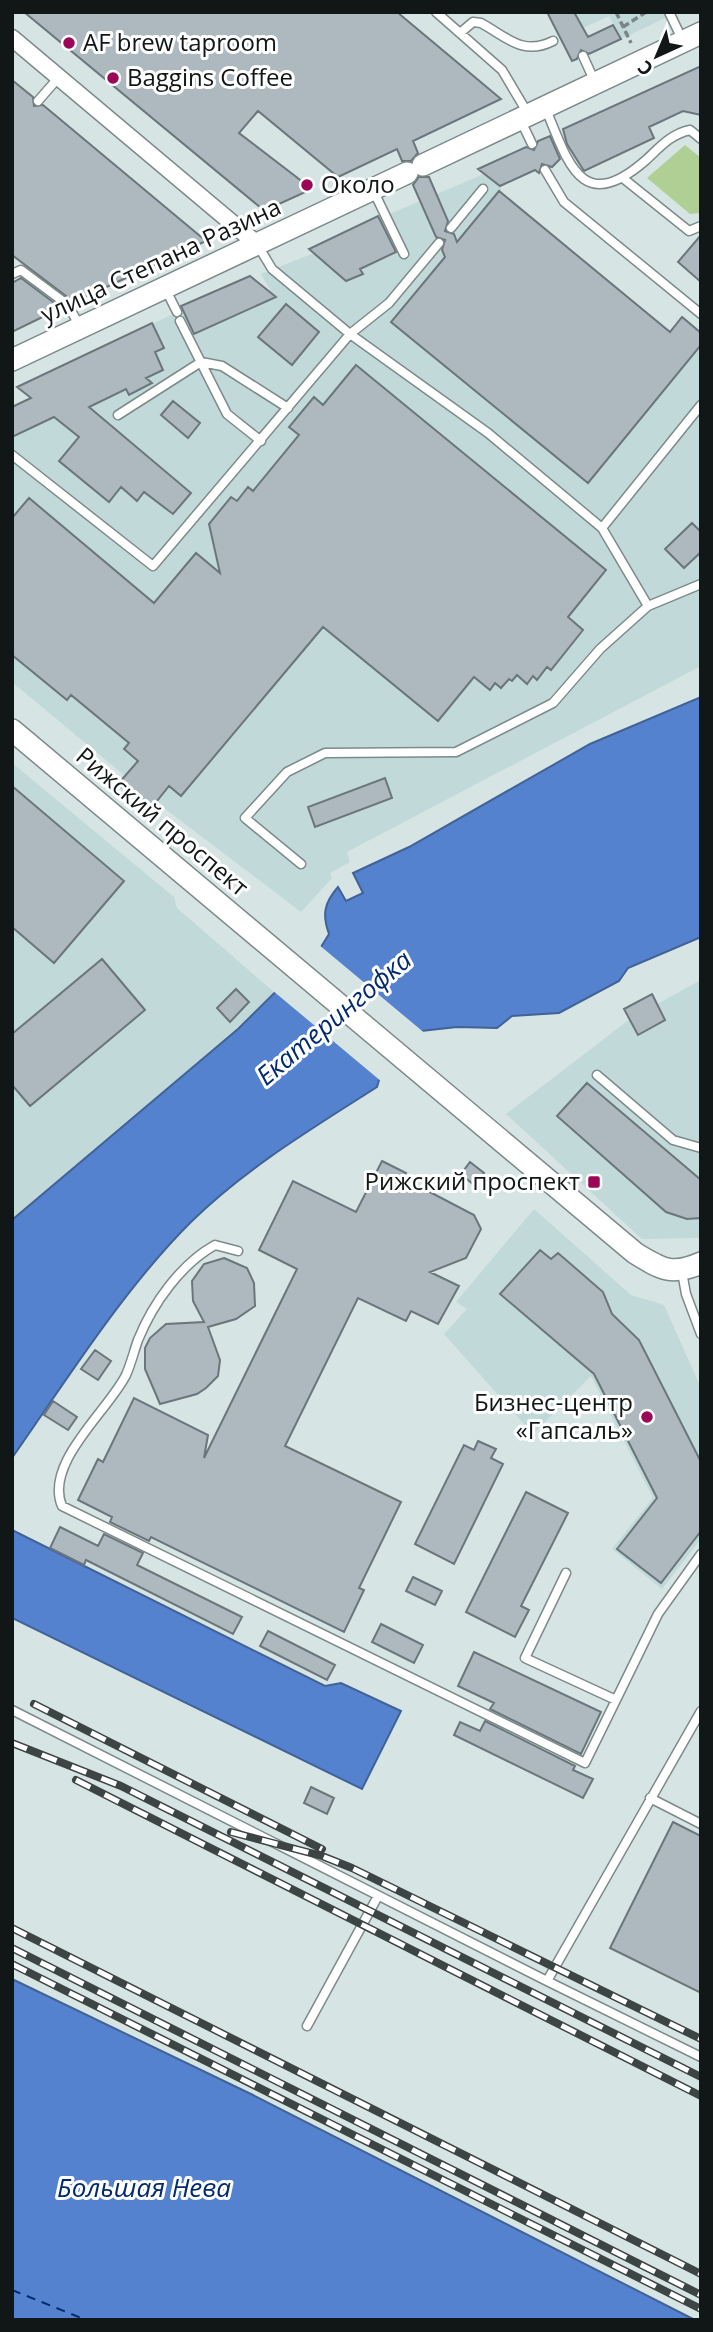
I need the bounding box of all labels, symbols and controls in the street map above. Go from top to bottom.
north arrow [622,21,692,91]
place label: AF brew taproom [83,25,277,58]
marker: AF brew taproom [61,35,77,51]
text: С [632,55,659,82]
place label: Baggins Coffee [127,60,293,93]
marker: Baggins Coffee [105,70,121,86]
place label: Около [321,167,395,200]
marker: Около [299,177,315,193]
street label: улица Степана Разина [35,189,286,330]
street label: Рижский проспект [70,739,256,903]
water label: Екатерингофка [248,941,419,1093]
place label: Рижский проспект [364,1164,580,1197]
marker: Рижский проспект [586,1174,602,1190]
place label: Бизнес-центр «Гапсаль» [474,1385,633,1446]
marker: Бизнес-центр «Гапсаль» [639,1409,655,1425]
water label: Большая Нева [57,2169,231,2205]

